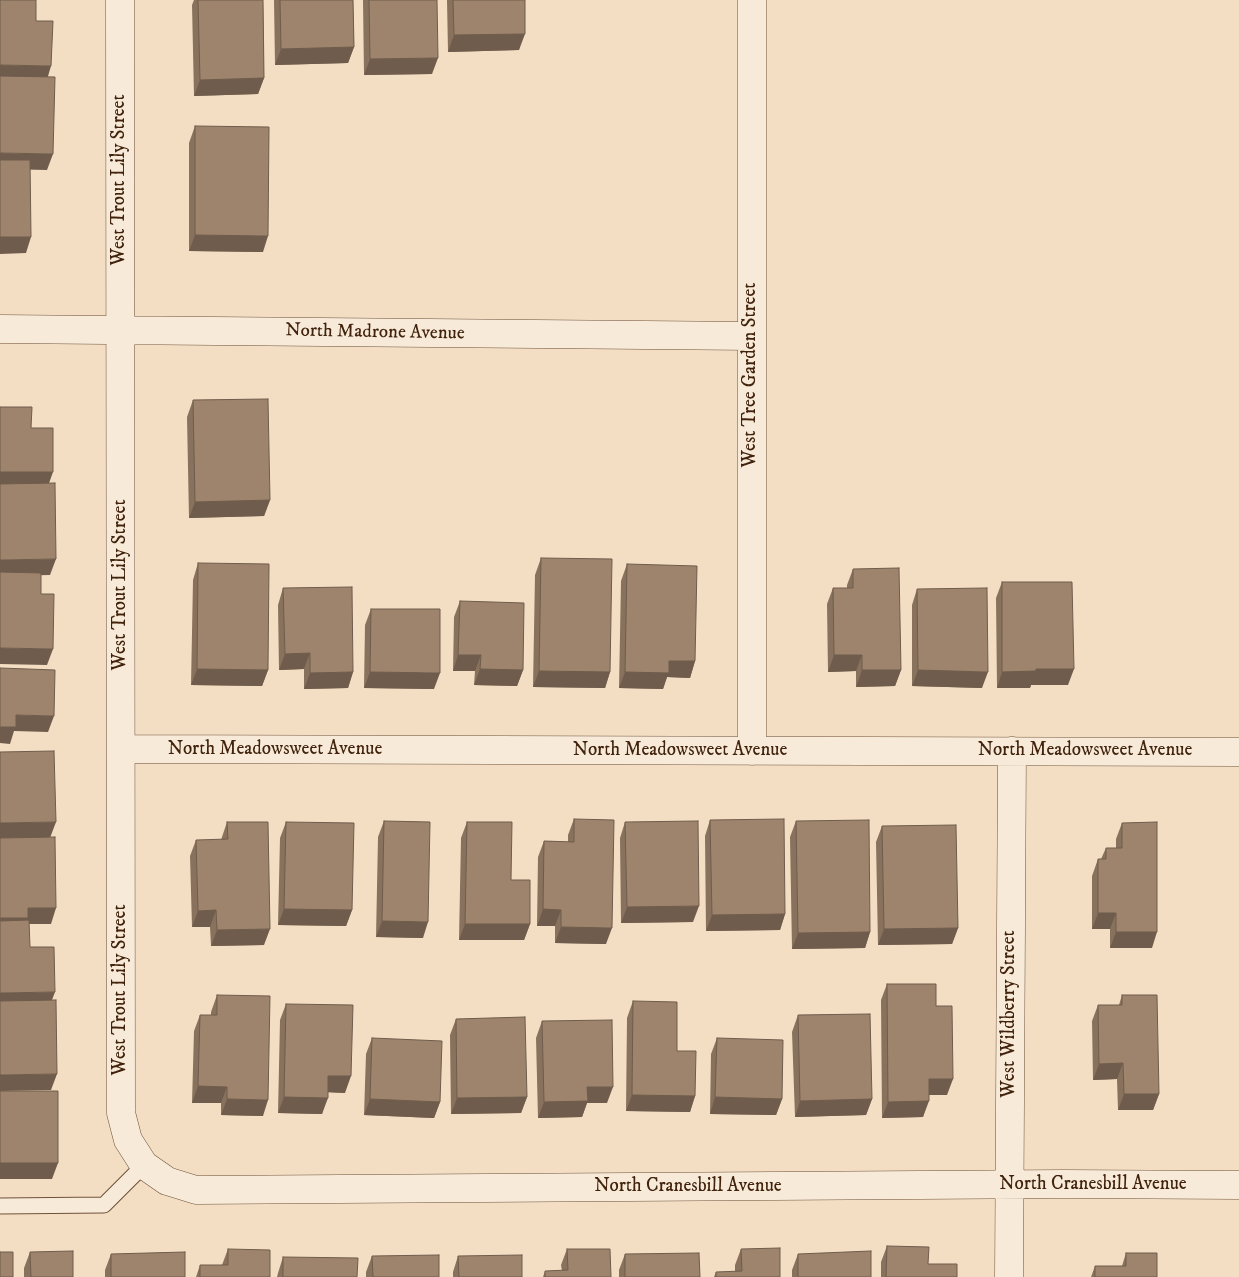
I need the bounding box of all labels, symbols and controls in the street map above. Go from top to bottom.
street label: West Trout Lily Street [109,94,131,266]
street label: West Tree Garden Street [740,283,762,467]
street label: North Madrone Avenue [285,320,465,346]
street label: West Trout Lily Street [110,499,132,671]
street label: North Meadowsweet Avenue [168,739,382,761]
street label: North Meadowsweet Avenue [573,740,787,762]
street label: North Meadowsweet Avenue [978,740,1192,762]
street label: West Trout Lily Street [110,904,132,1076]
street label: West Wildberry Street [999,930,1021,1098]
street label: North Cranesbill Avenue [999,1174,1187,1196]
street label: North Cranesbill Avenue [594,1176,782,1198]

